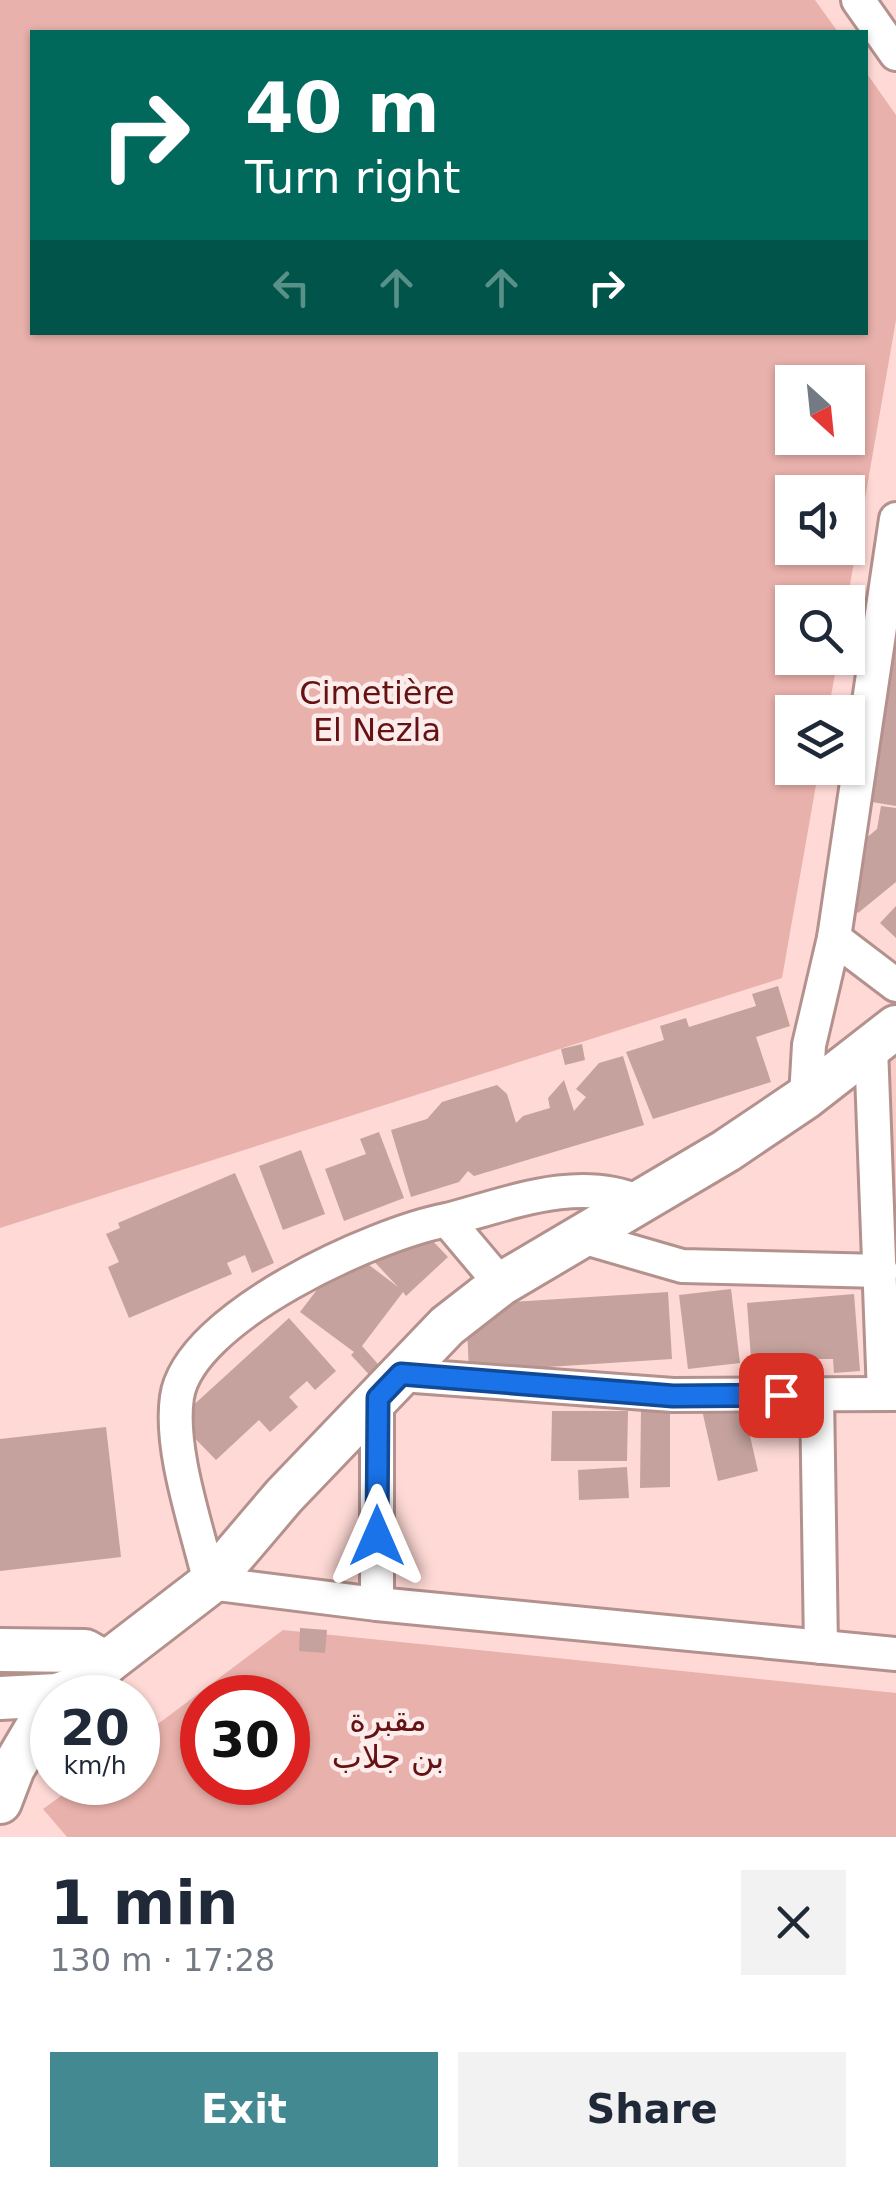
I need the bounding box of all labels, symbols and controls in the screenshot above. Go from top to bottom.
text: 40 m [245,67,440,149]
icon: right [80,70,210,200]
text: Turn right [245,151,460,204]
icon: left [264,260,319,315]
icon: ahead [369,260,424,315]
icon: ahead [474,260,529,315]
icon: right [579,260,634,315]
north arrow [775,365,865,455]
map controls [775,365,865,785]
button: sound [775,475,865,565]
button: search [775,585,865,675]
park label: Cimetière El Nezla [299,674,455,749]
button: layers [775,695,865,785]
pin [739,1353,824,1438]
icon: arrive [754,1368,809,1423]
position arrow [325,1484,429,1588]
speed limit sign: 30 [180,1675,310,1805]
text: 20 [60,1699,130,1757]
park label: مقبرة بن جلاب [332,1701,444,1776]
text: km/h [63,1751,127,1780]
text: 1 min [50,1868,238,1938]
button: close [741,1870,846,1975]
text: 130 m · 17:28 [50,1941,275,1979]
button: Exit [50,2052,438,2167]
button: Share [458,2052,846,2167]

